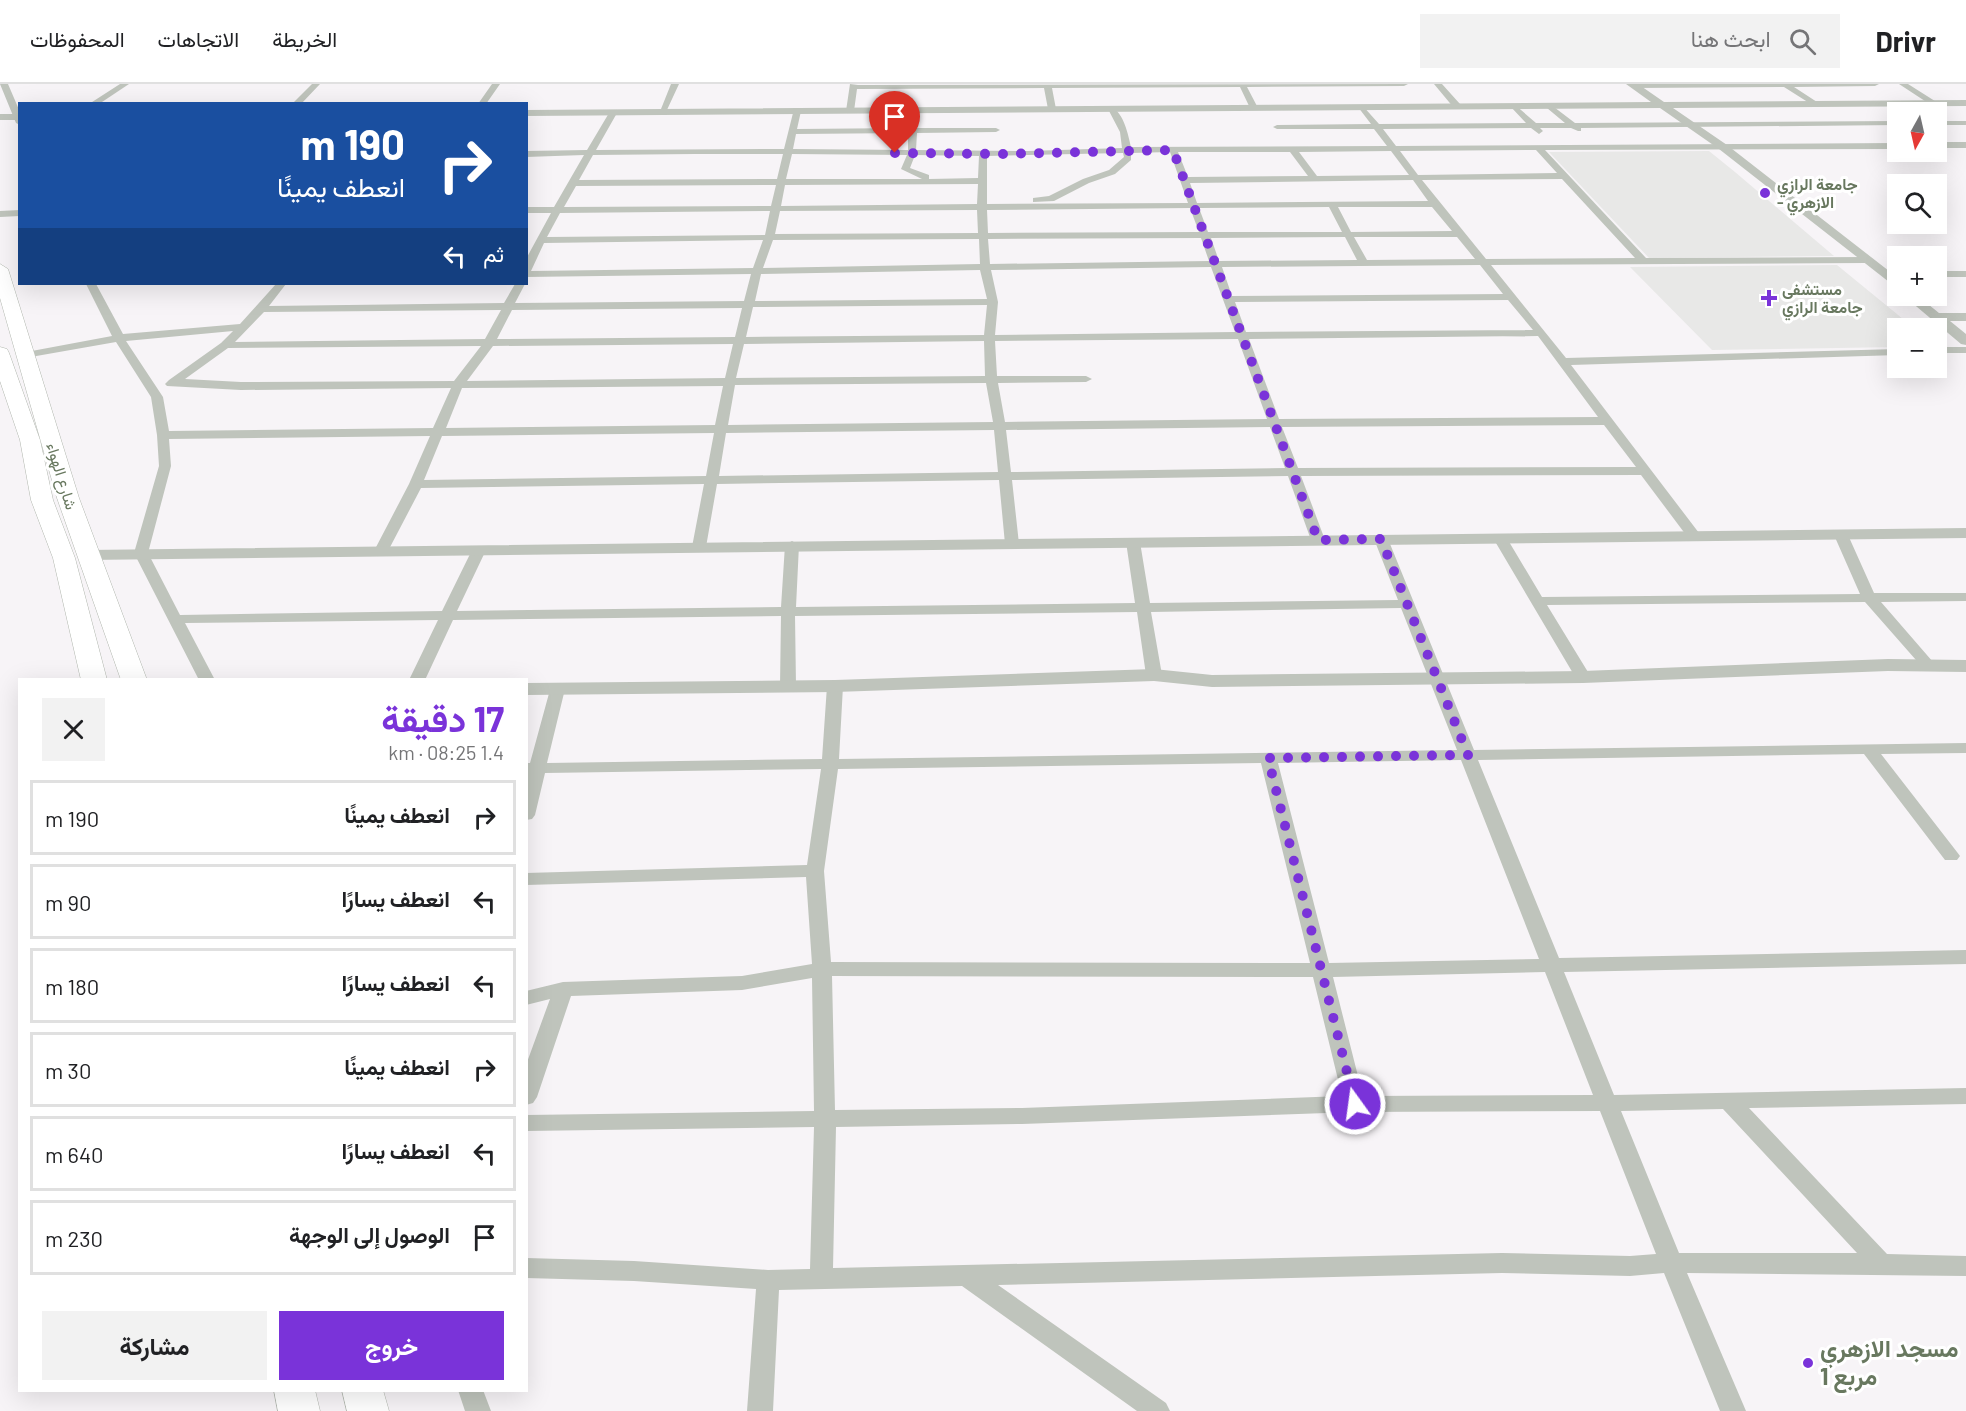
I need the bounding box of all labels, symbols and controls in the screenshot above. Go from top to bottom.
search box [1420,14,1840,68]
text: Drivr [1876,24,1936,58]
text: ابحث هنا [1691,25,1771,51]
icon: search [1786,25,1819,58]
text: المحفوظات [30,26,125,51]
text: الاتجاهات [158,26,239,51]
text: الخريطة [272,26,337,51]
pin [869,91,920,153]
icon: arrive [878,100,911,133]
north arrow [1887,102,1947,162]
map controls [1887,102,1947,378]
text: 190 m [300,118,405,168]
icon: right [426,126,504,204]
text: انعطف يمينًا [277,170,405,202]
place label: جامعة الرازي - الازهري [1777,174,1858,216]
button: search [1887,174,1947,234]
marker: جامعة الرازي - الازهري [1758,186,1772,200]
icon: left [438,240,471,273]
text: ثم [483,240,504,266]
button: + [1887,246,1947,306]
place label: مستشفى جامعة الرازي [1782,279,1863,321]
marker: مستشفى جامعة الرازي [1760,289,1778,307]
button: − [1887,318,1947,378]
street label: شارع الهواء [40,440,82,512]
text: 17 دقيقة [381,696,504,739]
button: close [42,698,105,761]
text: 1.4 km · 08:25 [388,740,504,764]
text: انعطف يمينًا [344,801,450,827]
icon: right [468,801,501,834]
text: 190 m [45,805,99,831]
text: انعطف يسارًا [341,885,450,911]
icon: left [468,885,501,918]
text: 90 m [45,889,92,915]
text: انعطف يسارًا [341,969,450,995]
icon: left [468,969,501,1002]
text: 180 m [45,973,99,999]
text: انعطف يمينًا [344,1053,450,1079]
icon: right [468,1053,501,1086]
text: 30 m [45,1057,91,1083]
position arrow [1323,1072,1387,1136]
text: انعطف يسارًا [341,1137,450,1163]
icon: left [468,1137,501,1170]
text: 640 m [45,1141,104,1167]
text: الوصول إلى الوجهة [289,1221,450,1247]
icon: arrive [468,1221,501,1254]
text: 230 m [45,1225,103,1251]
button: مشاركة [42,1311,267,1380]
button: خروج [279,1311,504,1380]
place label: مسجد الازهري مربع 1 [1820,1333,1958,1394]
marker: مسجد الازهري مربع 1 [1801,1356,1815,1370]

